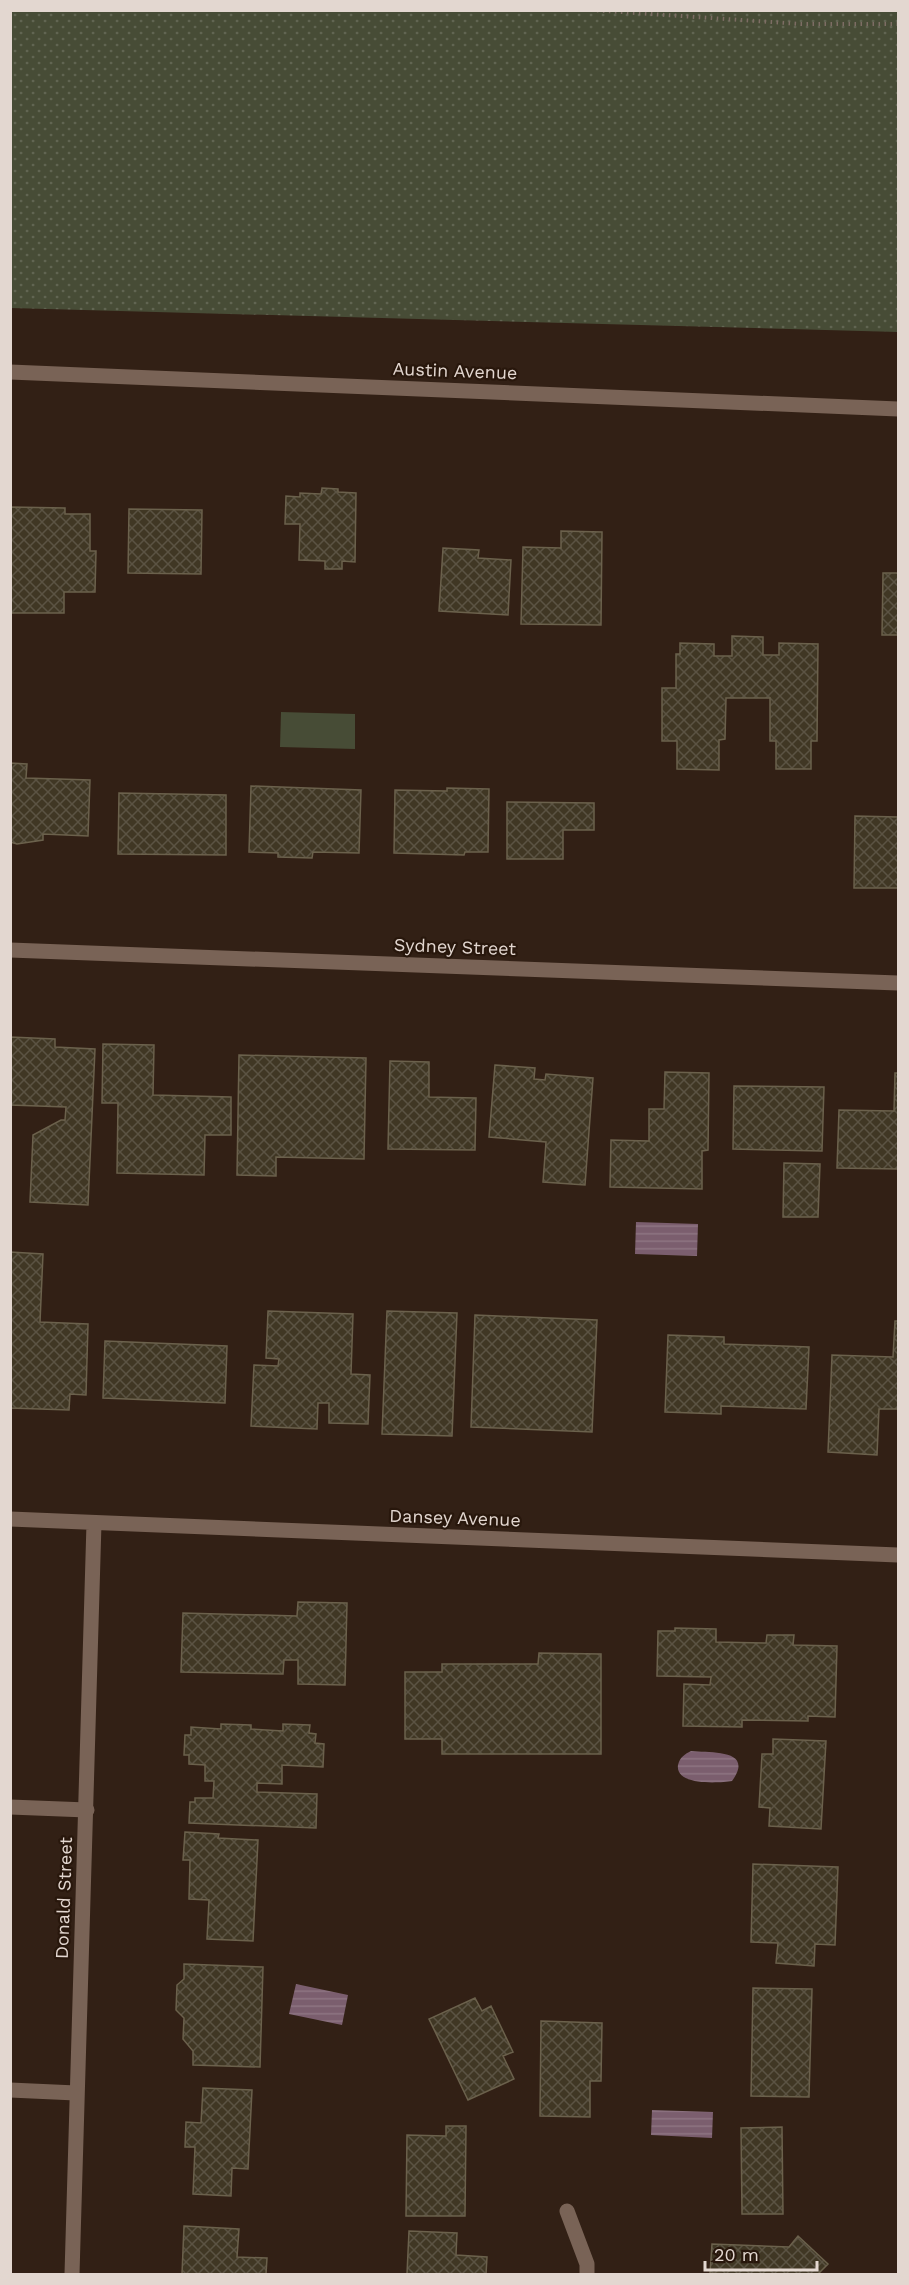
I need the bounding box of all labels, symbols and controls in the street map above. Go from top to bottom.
street label: Austin Avenue [392,358,518,383]
street label: Sydney Street [394,934,517,959]
street label: Dansey Avenue [389,1505,521,1530]
street label: Donald Street [51,1836,76,1959]
scale bar [705,2234,818,2272]
text: 20 m [714,2244,759,2265]

